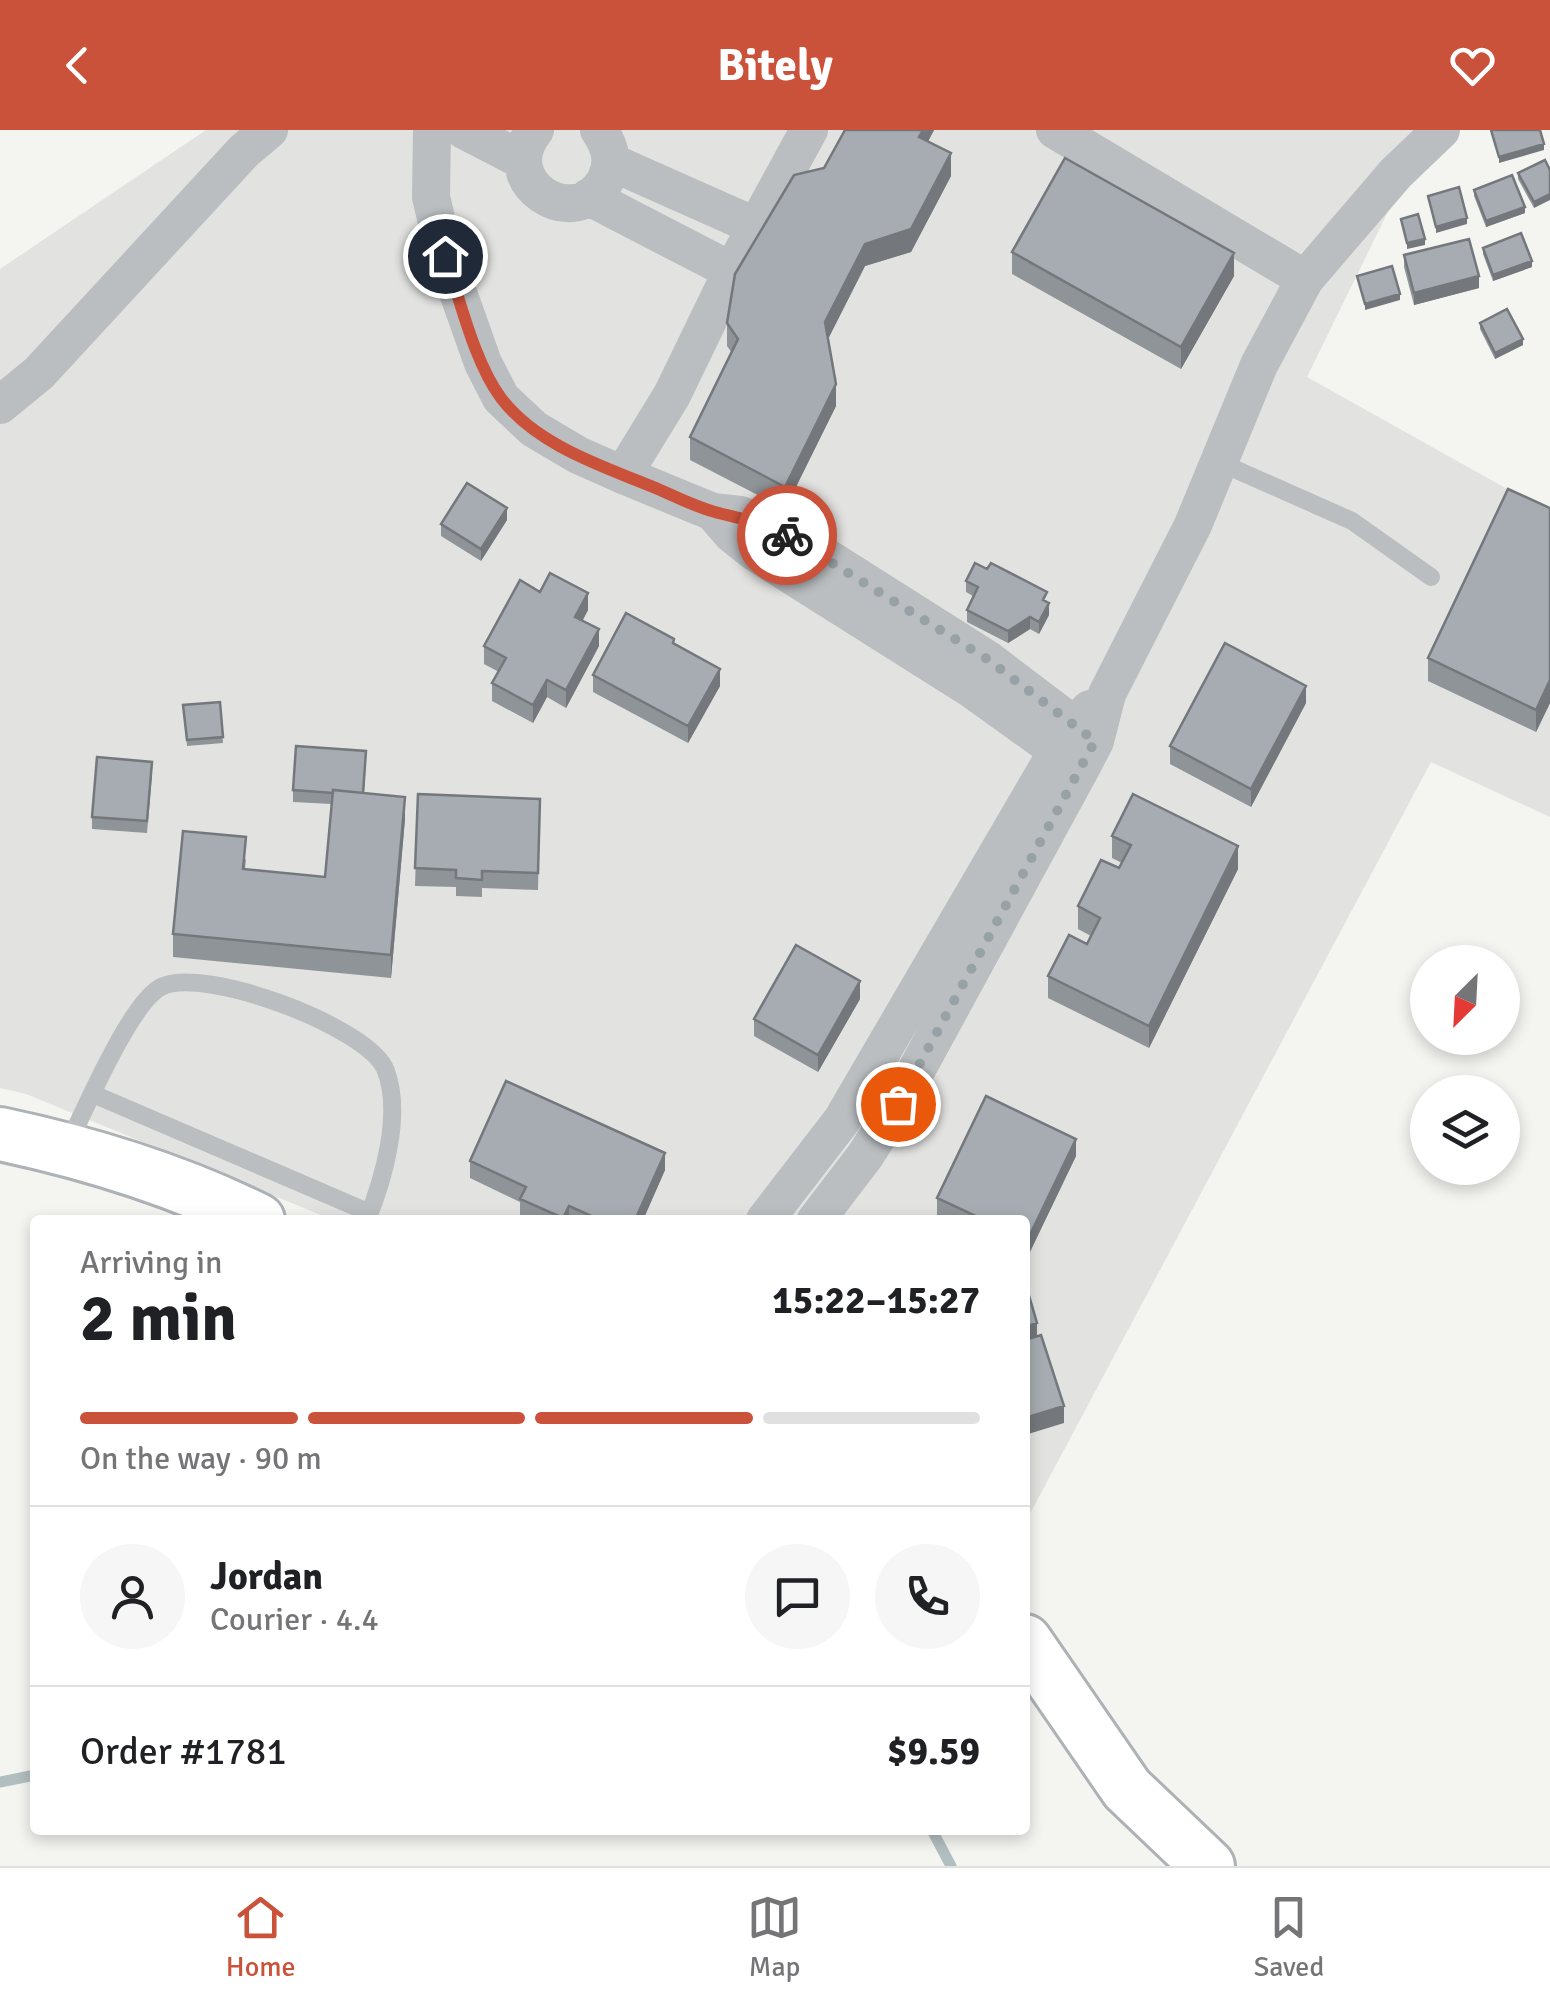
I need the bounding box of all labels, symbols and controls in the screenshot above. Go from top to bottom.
icon: back [50,38,105,93]
text: Bitely [717,38,833,93]
icon: heart [1445,38,1500,93]
pin [403,214,488,299]
icon: home [418,229,473,284]
courier [737,485,837,585]
icon: bike [760,508,815,563]
north arrow [1410,945,1520,1055]
map controls [1410,945,1520,1185]
pin [856,1062,941,1147]
button: layers [1410,1075,1520,1185]
icon: bag [871,1077,926,1132]
text: Arriving in [80,1243,222,1282]
text: 15:22–15:27 [772,1277,980,1324]
text: 2 min [80,1279,237,1359]
text: On the way · 90 m [80,1439,322,1478]
button: person [80,1544,185,1649]
button: chat [745,1544,850,1649]
button: phone [875,1544,980,1649]
text: Jordan [210,1553,323,1600]
text: Courier · 4.4 [210,1600,379,1639]
text: Order #1781 [80,1728,287,1775]
text: $9.59 [887,1728,980,1775]
tab: Home [226,1890,296,1984]
tab: Map [747,1890,802,1984]
tab: Saved [1254,1890,1324,1984]

